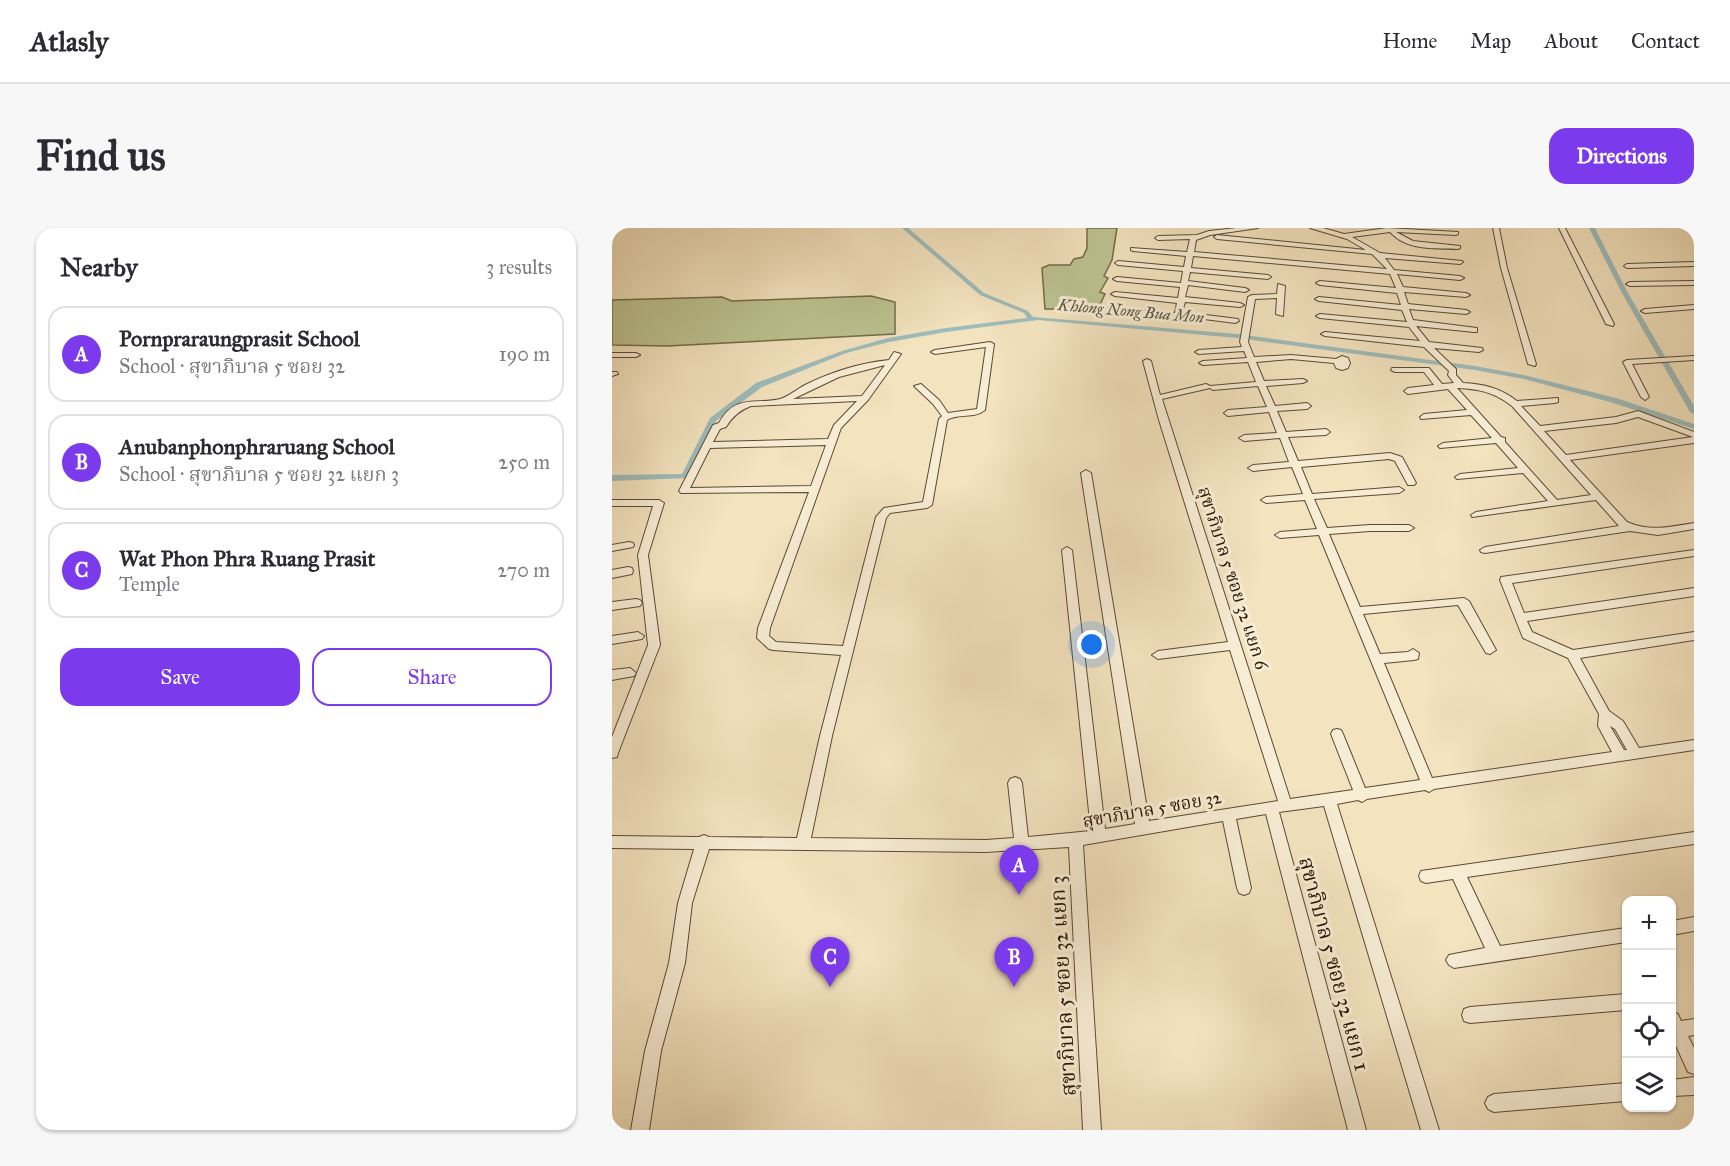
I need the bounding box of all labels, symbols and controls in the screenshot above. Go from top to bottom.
text: Atlasly [30,24,108,59]
text: Home [1382,28,1437,54]
text: Map [1470,28,1511,54]
text: About [1544,28,1598,54]
text: Contact [1631,28,1700,54]
button: Directions [1549,128,1694,184]
text: Find us [36,130,166,182]
text: Nearby [60,251,138,283]
text: 3 results [486,255,552,279]
water label: Khlong Nong Bua Mon [1056,295,1205,327]
text: Pornpraraungprasit School [119,325,360,352]
text: A [75,342,88,366]
text: 190 m [499,342,550,366]
text: School · สุขาภิบาล 5 ซอย 32 [119,354,345,378]
text: Anubanphonphraruang School [119,433,395,460]
text: B [75,450,88,474]
text: 250 m [498,450,550,474]
text: School · สุขาภิบาล 5 ซอย 32 แยก 3 [119,462,399,486]
street label: สุขาภิบาล 5 ซอย 32 แยก 6 [1192,484,1273,673]
text: Wat Phon Phra Ruang Prasit [119,545,375,572]
text: C [75,558,88,582]
text: 270 m [497,558,550,582]
text: Temple [119,572,180,596]
your location [1077,630,1106,659]
button: Save [60,648,300,706]
button: Share [312,648,552,706]
street label: สุขาภิบาล 5 ซอย 32 [1081,786,1224,833]
pin: A [1000,846,1038,895]
street label: สุขาภิบาล 5 ซอย 32 แยก 1 [1292,854,1375,1074]
street label: สุขาภิบาล 5 ซอย 32 แยก 3 [1044,875,1083,1097]
map controls [1622,896,1676,1112]
button: + [1622,896,1676,950]
pin: C [810,938,850,987]
pin: B [994,938,1034,987]
button: − [1622,950,1676,1004]
button: locate [1622,1004,1676,1058]
button: layers [1622,1058,1676,1112]

